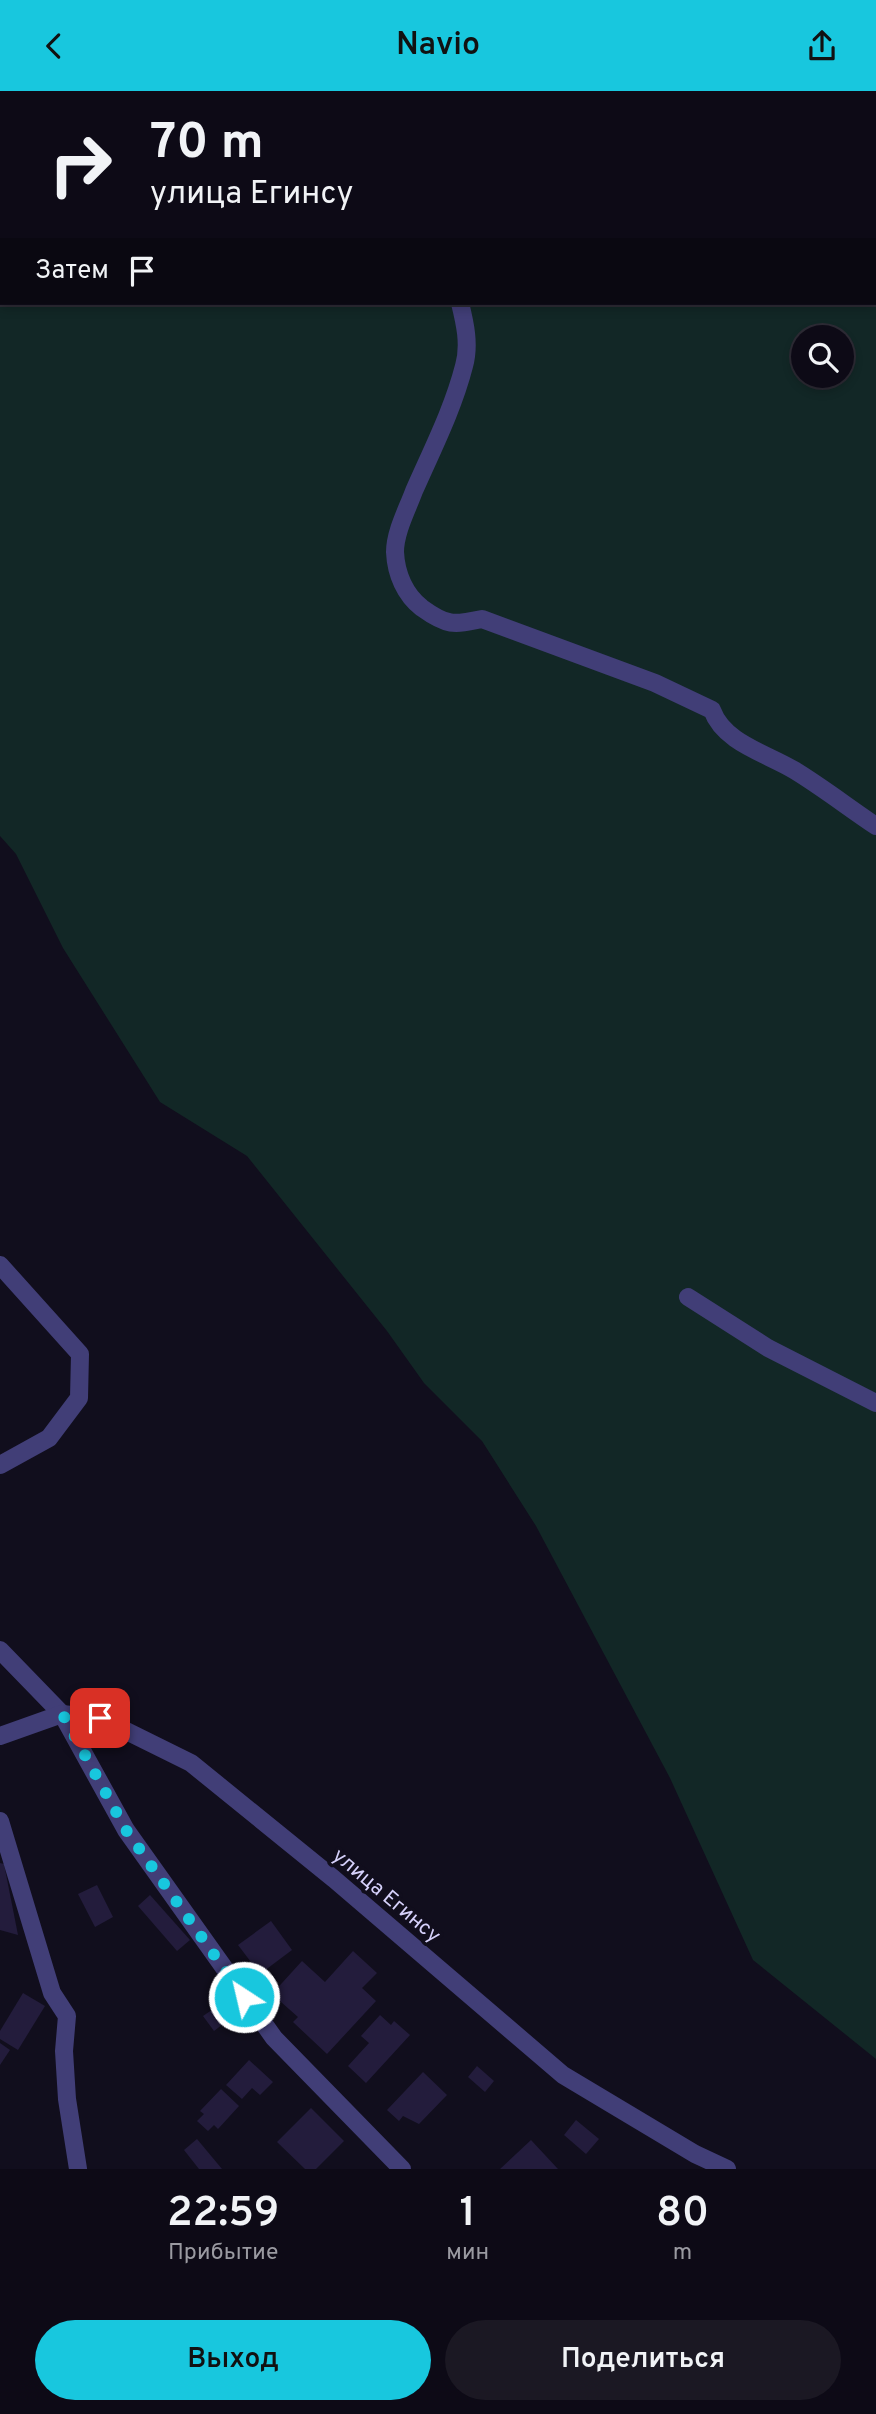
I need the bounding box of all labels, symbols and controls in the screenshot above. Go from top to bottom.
text: Navio [396,26,480,66]
icon: back [35,27,73,65]
icon: share [803,27,841,65]
text: 70 m [150,114,264,176]
icon: right [35,119,126,210]
text: улица Егинсу [150,175,354,215]
icon: arrive [123,252,161,290]
text: Затем [35,255,109,288]
map controls [791,325,854,388]
button: search [791,325,854,388]
pin [70,1688,130,1748]
icon: arrive [81,1699,119,1737]
street label: улица Егинсу [326,1843,446,1949]
position arrow [207,1960,281,2034]
text: 22:59 [167,2188,279,2241]
text: 1 [460,2188,476,2241]
text: 80 [656,2188,709,2241]
text: Прибытие [168,2239,278,2268]
text: мин [446,2239,489,2268]
text: m [673,2239,692,2268]
button: Выход [35,2320,431,2400]
button: Поделиться [445,2320,841,2400]

